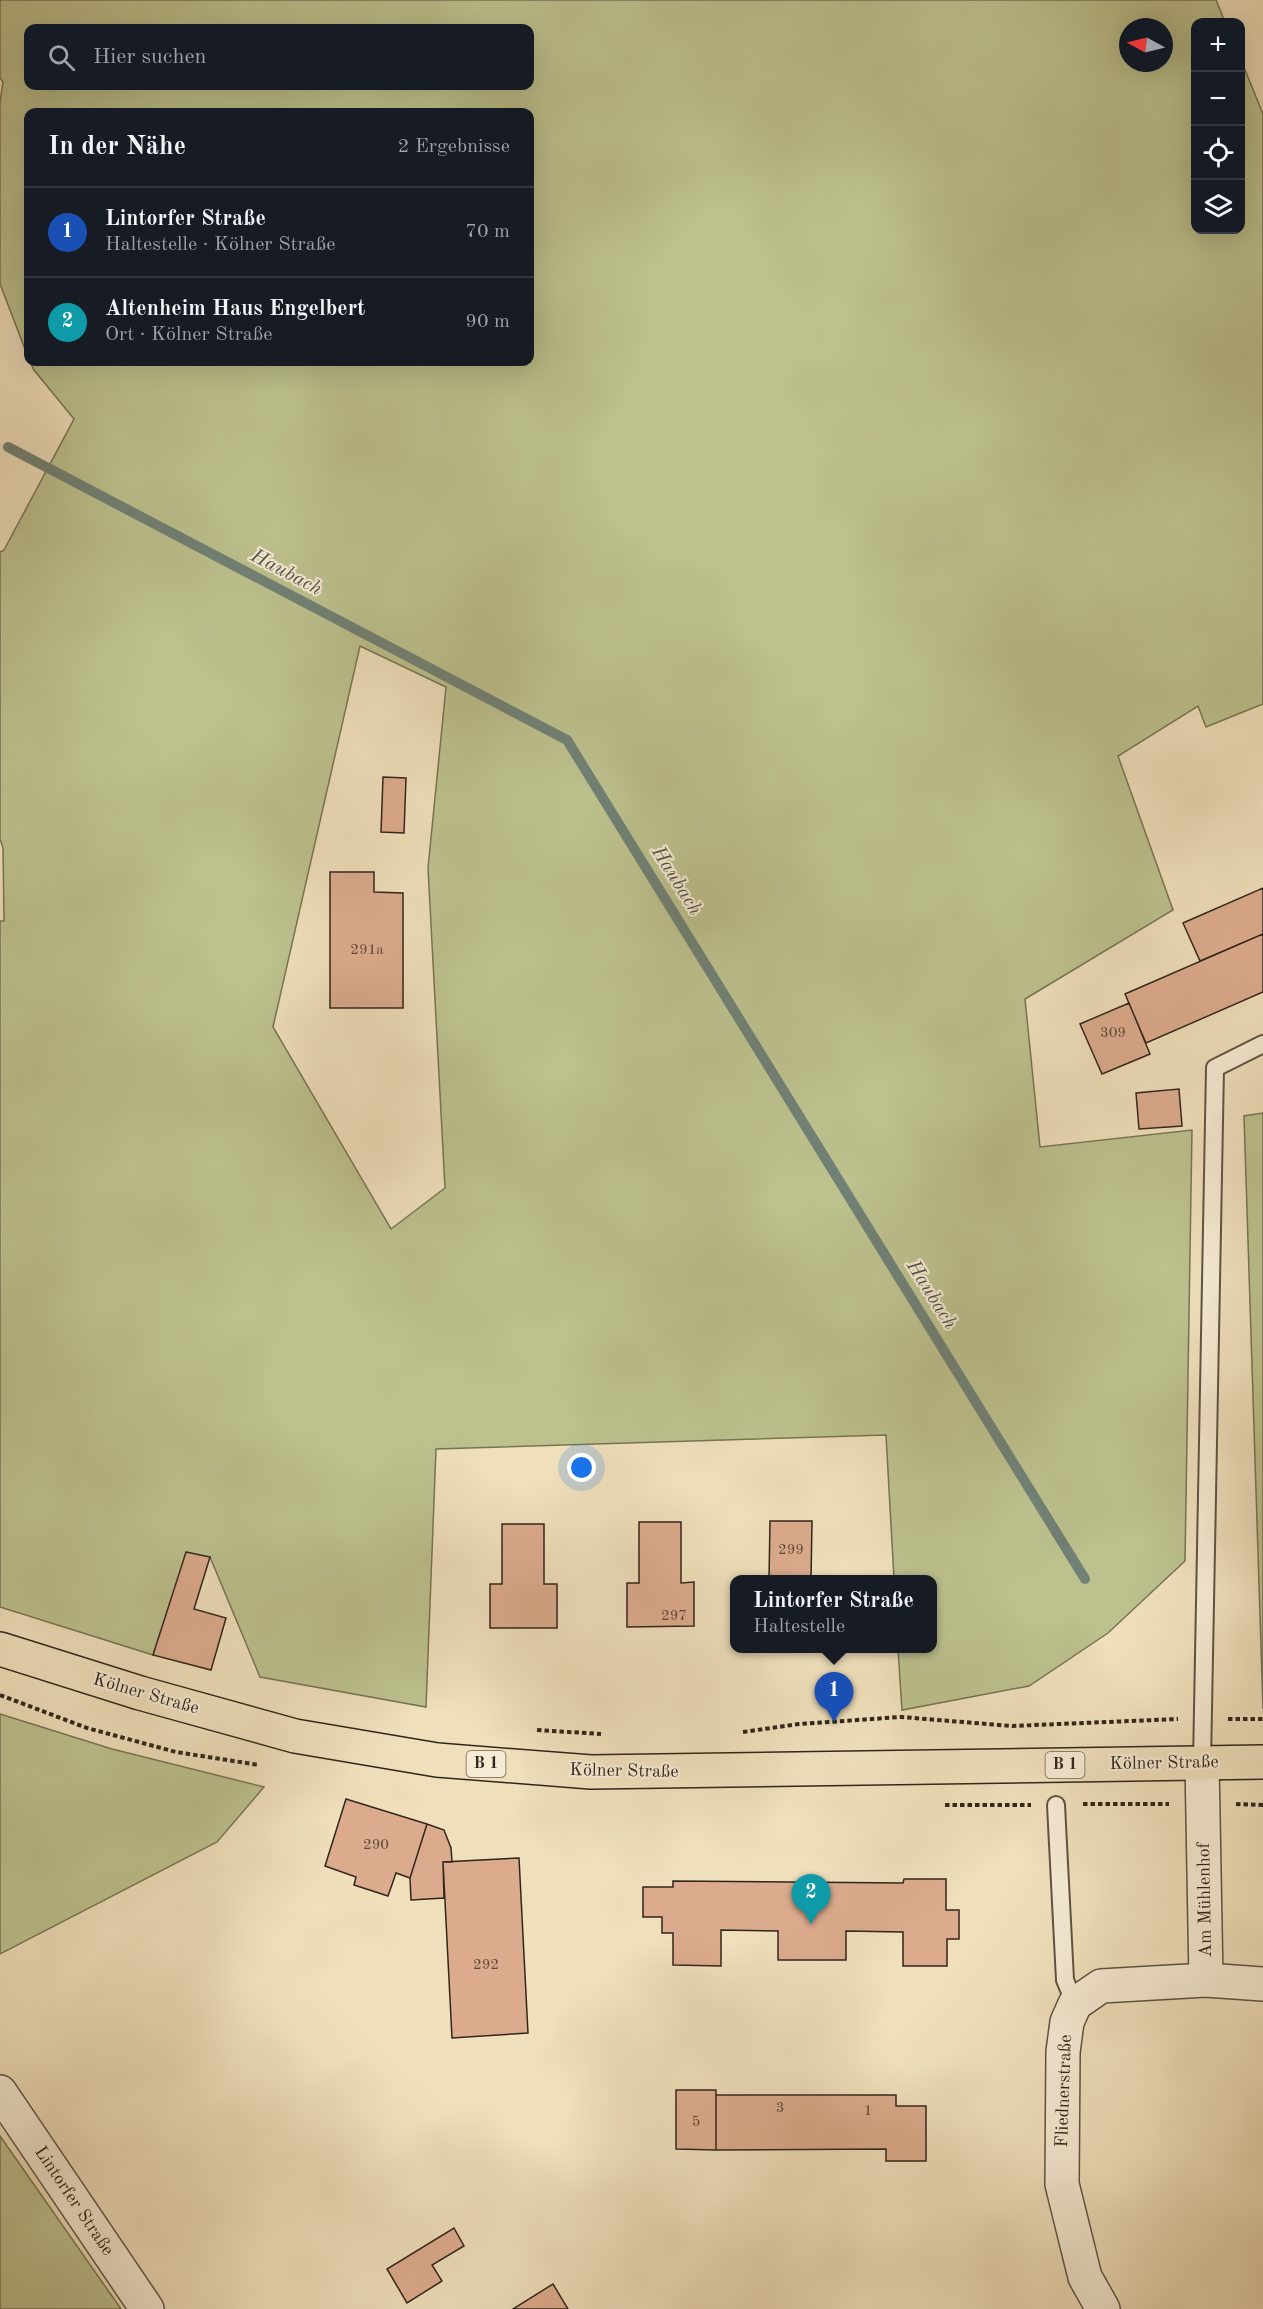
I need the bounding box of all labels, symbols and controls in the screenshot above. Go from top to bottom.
north arrow [1119,18,1173,72]
map controls [1191,18,1245,234]
button: + [1191,18,1245,72]
search box [24,24,534,90]
icon: search [45,41,78,74]
text: Hier suchen [93,46,206,68]
button: − [1191,72,1245,126]
button: locate [1191,126,1245,180]
text: In der Nähe [48,134,186,160]
text: 2 Ergebnisse [398,137,510,157]
button: layers [1191,180,1245,234]
text: Lintorfer Straße [105,208,266,230]
text: 1 [62,222,73,242]
text: 70 m [465,222,510,242]
text: Haltestelle · Kölner Straße [105,235,335,255]
text: Altenheim Haus Engelbert [105,298,365,320]
text: 2 [62,312,73,332]
text: 90 m [465,312,510,332]
text: Ort · Kölner Straße [105,325,272,345]
water label: Haubach [246,546,325,600]
water label: Haubach [647,842,705,919]
house number: 291a [350,943,384,958]
house number: 309 [1100,1026,1126,1041]
water label: Haubach [902,1256,960,1333]
your location [567,1453,596,1482]
house number: 299 [778,1543,804,1558]
popup [730,1575,937,1653]
text: Lintorfer Straße [753,1590,914,1612]
house number: 297 [661,1609,687,1624]
text: Haltestelle [753,1617,845,1637]
street label: Kölner Straße [91,1670,201,1718]
pin: 1 [814,1672,854,1722]
road number: B 1 [466,1751,506,1777]
road number: B 1 [1046,1752,1084,1778]
street label: Kölner Straße [1109,1753,1219,1773]
street label: Kölner Straße [569,1761,679,1781]
house number: 290 [363,1838,389,1853]
street label: Am Mühlenhof [1195,1841,1215,1958]
pin: 2 [792,1874,830,1924]
house number: 292 [473,1958,499,1973]
street label: Fliednerstraße [1053,2034,1075,2148]
house number: 3 [776,2101,784,2116]
house number: 1 [864,2104,872,2119]
house number: 5 [692,2115,700,2130]
street label: Lintorfer Straße [31,2143,117,2259]

